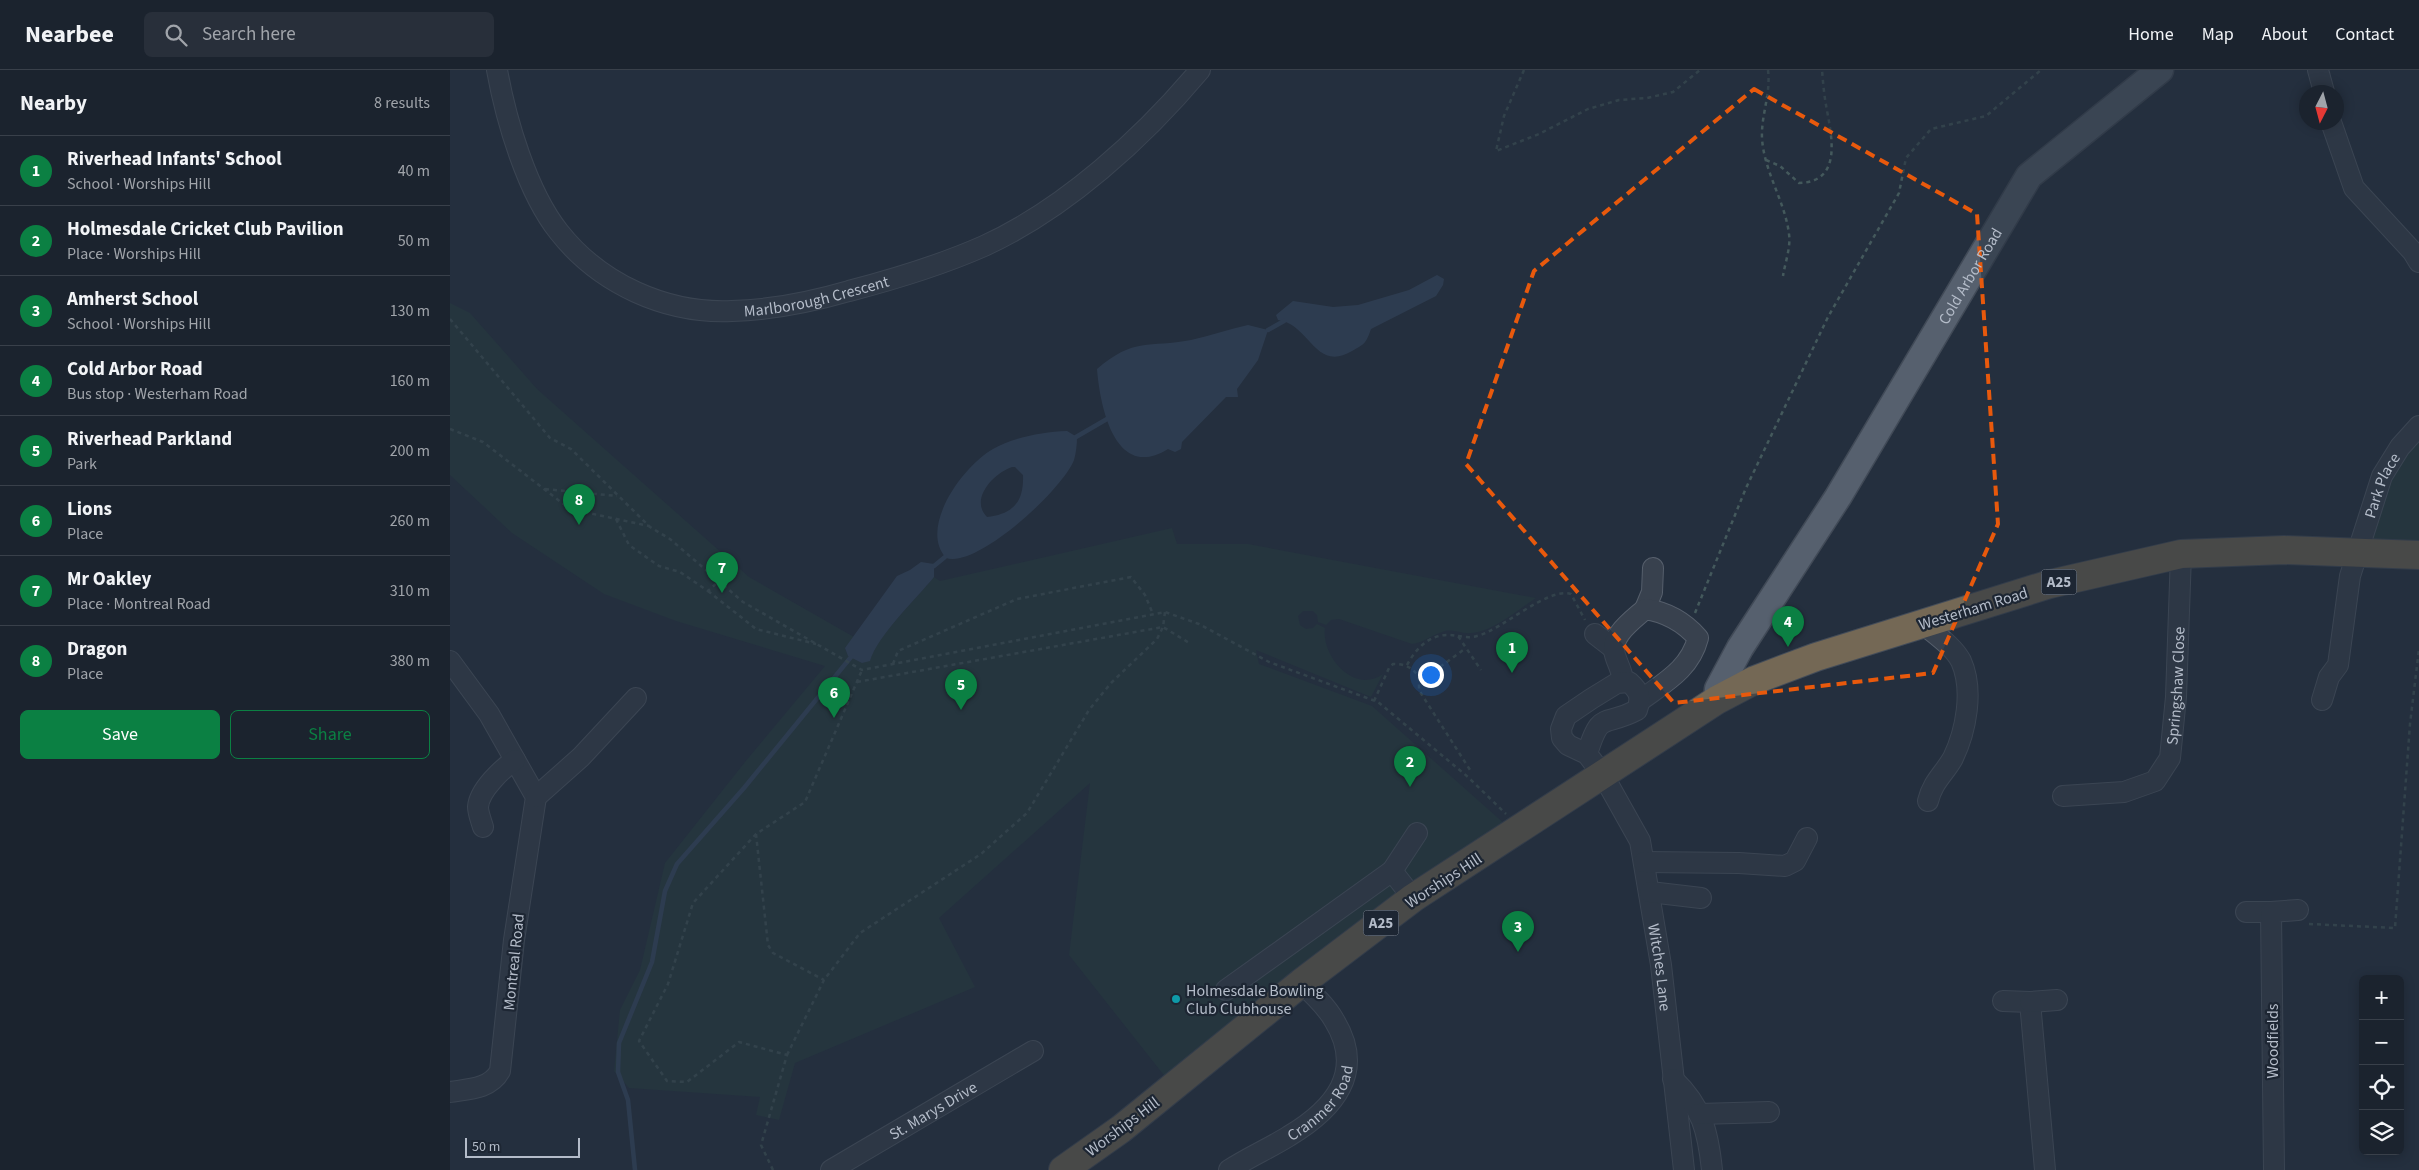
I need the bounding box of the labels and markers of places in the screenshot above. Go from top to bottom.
pin: 8 [563,484,595,525]
pin: 7 [706,552,738,593]
pin: 4 [1772,606,1804,647]
pin: 1 [1496,632,1528,673]
pin: 5 [945,669,977,710]
pin: 6 [818,677,850,718]
pin: 2 [1394,746,1426,787]
pin: 3 [1502,911,1534,952]
place label: Holmesdale Bowling Club Clubhouse [1186,980,1324,1020]
marker: Holmesdale Bowling Club Clubhouse [1170,993,1182,1005]

